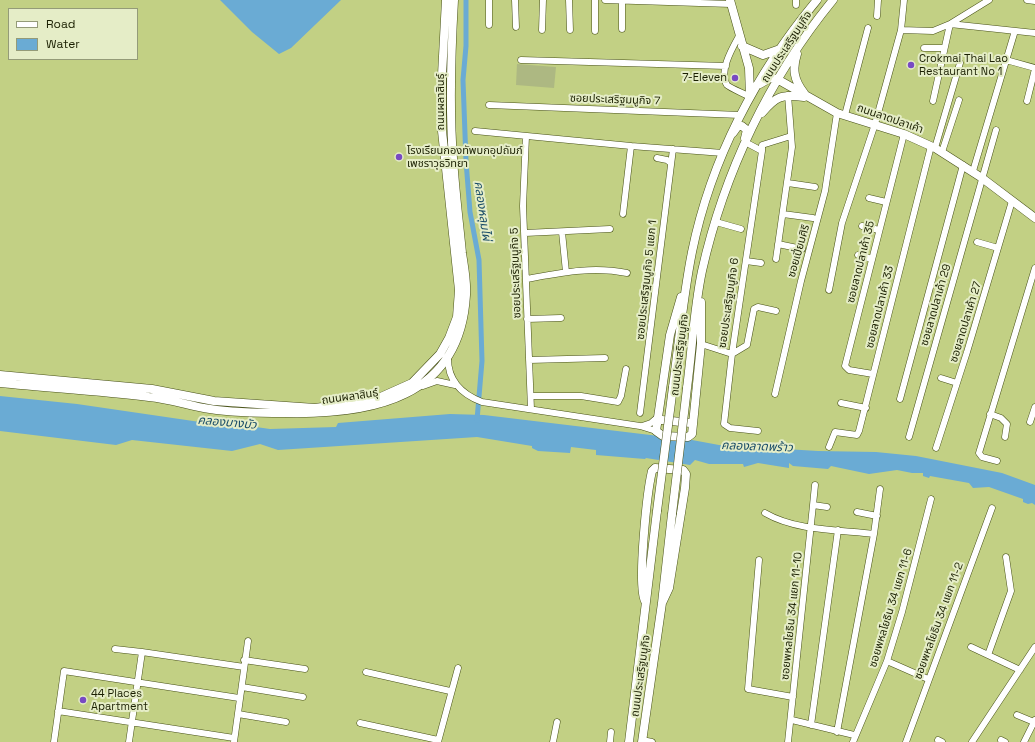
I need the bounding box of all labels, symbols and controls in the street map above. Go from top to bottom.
legend [8,8,138,60]
street label: ถนนประเสริฐมนูกิจ [759,9,815,85]
text: Road [46,16,75,32]
text: Water [46,36,80,52]
place label: Crokmai Thai Lao Restaurant No 1 [919,52,1008,78]
marker: Crokmai Thai Lao Restaurant No 1 [906,60,916,70]
place label: 7-Eleven [682,71,727,85]
street label: ถนนผลาสินธุ์ [434,73,448,131]
marker: 7-Eleven [730,73,740,83]
street label: ซอยประเสริฐมนูกิจ 7 [570,92,660,108]
street label: ถนนลาดปลาเค้า [855,101,925,137]
place label: โรงเรียนกองทัพบกอุปถัมภ์ เพชราวุธวิทยา [407,144,523,170]
marker: โรงเรียนกองทัพบกอุปถัมภ์ เพชราวุธวิทยา [394,152,404,162]
water label: คลองหลุมไผ่ [471,180,493,242]
street label: ซอยประเสริฐมนูกิจ 5 แยก 1 [634,220,660,340]
street label: ซอยลาดปลาเค้า 35 [844,220,878,304]
street label: ซอยเปี่ยมศิริ [785,223,813,279]
street label: ซอยประเสริฐมนูกิจ 5 [508,227,524,319]
street label: ซอยประเสริฐมนูกิจ 6 [716,257,742,349]
street label: ซอยลาดปลาเค้า 29 [918,263,954,347]
street label: ซอยลาดปลาเค้า 33 [863,264,897,350]
street label: ซอยลาดปลาเค้า 27 [947,280,985,364]
street label: ถนนประเสริฐมนูกิจ [668,313,692,397]
street label: ถนนผลาสินธุ์ [321,386,379,408]
water label: คลองบางบัว [197,413,257,433]
water label: คลองลาดพร้าว [721,439,793,455]
street label: ซอยพหลโยธิน 34 แยก 11-6 [867,547,915,669]
street label: ซอยพหลโยธิน 34 แยก 11-10 [779,551,805,681]
street label: ซอยพหลโยธิน 34 แยก 11-2 [912,561,966,681]
street label: ถนนประเสริฐมนูกิจ [629,634,653,718]
place label: 44 Places Apartment [91,687,148,713]
marker: 44 Places Apartment [78,695,88,705]

